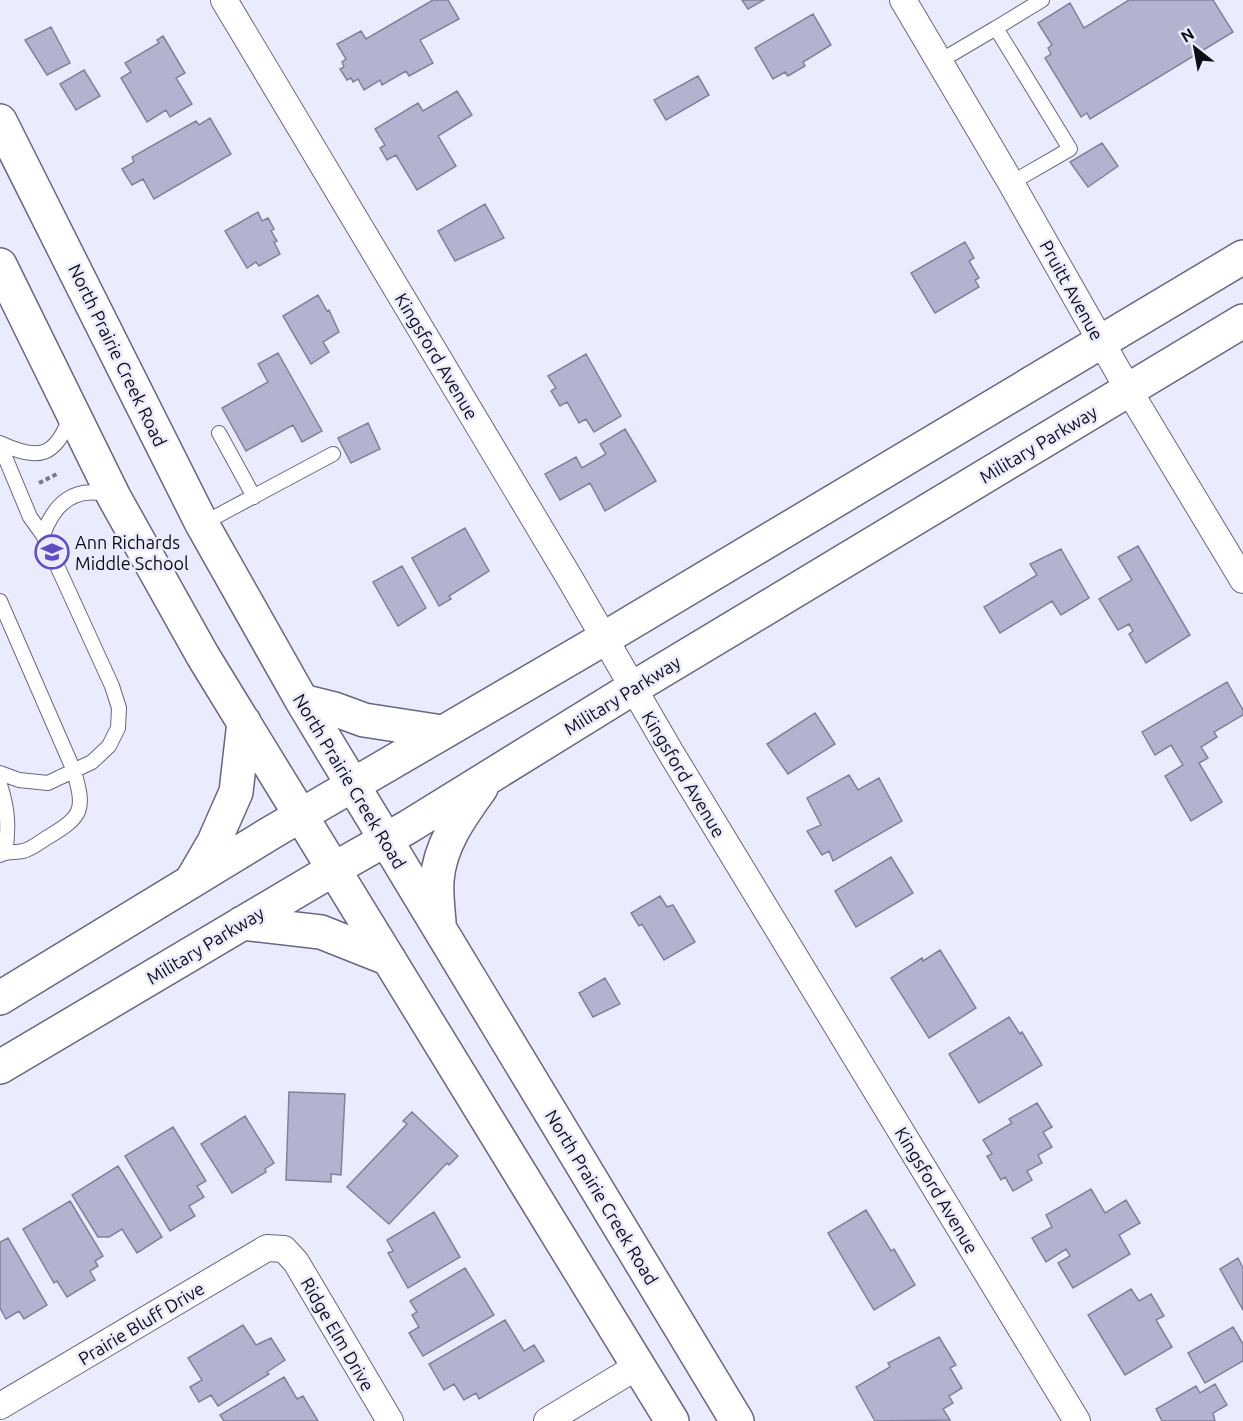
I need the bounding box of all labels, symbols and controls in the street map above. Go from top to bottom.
north arrow [1165,18,1225,78]
text: N [1178,24,1197,46]
street label: Pruitt Avenue [1036,237,1108,343]
street label: North Prairie Creek Road [65,260,171,450]
street label: Kingsford Avenue [391,289,483,423]
street label: Military Parkway [976,401,1100,487]
place label: Ann Richards Middle School [75,532,189,573]
school or university icon: Ann Richards Middle School [34,534,70,570]
street label: Military Parkway [560,651,684,739]
street label: North Prairie Creek Road [290,690,410,872]
street label: Kingsford Avenue [638,707,730,841]
street label: Military Parkway [143,902,267,988]
street label: North Prairie Creek Road [542,1106,662,1288]
street label: Kingsford Avenue [891,1123,983,1257]
street label: Ridge Elm Drive [297,1274,379,1394]
street label: Prairie Bluff Drive [74,1278,208,1368]

